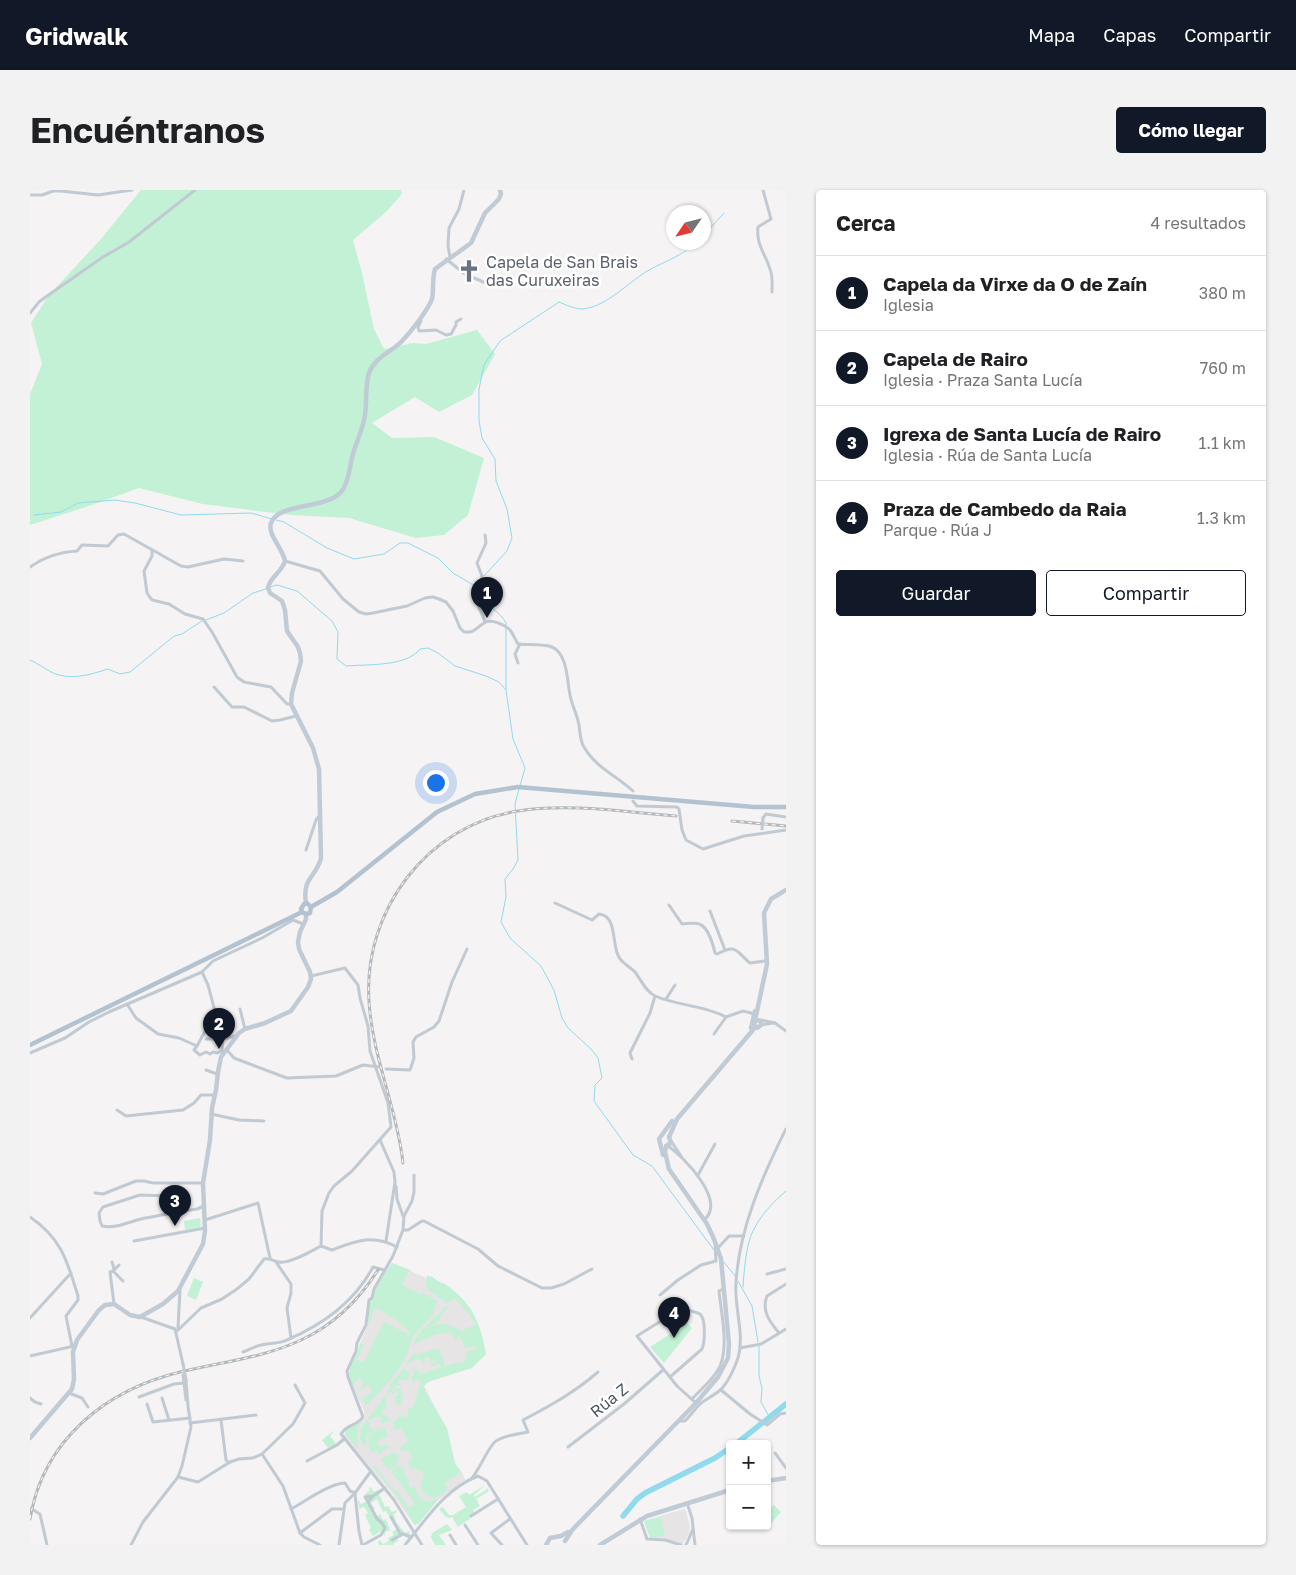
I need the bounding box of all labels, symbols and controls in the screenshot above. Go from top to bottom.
text: Gridwalk [25,21,129,50]
text: Mapa [1028,24,1075,46]
text: Capas [1103,24,1156,46]
text: Compartir [1184,24,1271,46]
button: Cómo llegar [1116,107,1266,153]
text: Encuéntranos [30,109,265,151]
north arrow [666,205,711,250]
text: Cerca [836,210,895,236]
text: 4 resultados [1151,213,1246,233]
place label: Capela de San Brais das Curuxeiras [486,252,638,290]
church icon: Capela de San Brais das Curuxeiras [456,258,482,284]
text: Capela da Virxe da O de Zaín [883,272,1147,295]
text: 1 [848,283,856,303]
text: 380 m [1199,283,1246,303]
text: Iglesia [883,295,934,315]
text: Capela de Rairo [883,347,1028,370]
text: 2 [847,358,857,378]
text: 760 m [1200,358,1246,378]
text: Iglesia · Praza Santa Lucía [883,370,1082,390]
text: Igrexa de Santa Lucía de Rairo [883,422,1161,445]
text: 3 [847,433,857,453]
text: 1.1 km [1198,433,1246,453]
text: Iglesia · Rúa de Santa Lucía [883,445,1092,465]
text: Praza de Cambedo da Raia [883,497,1126,520]
text: 4 [847,508,857,528]
text: 1.3 km [1197,508,1246,528]
text: Parque · Rúa J [883,520,992,540]
button: Guardar [836,570,1036,616]
button: Compartir [1046,570,1246,616]
pin: 1 [471,577,503,618]
your location [423,770,449,796]
pin: 2 [203,1008,235,1049]
pin: 3 [159,1185,191,1226]
pin: 4 [658,1297,690,1338]
street label: Rúa Z [586,1379,632,1421]
map controls [726,1440,771,1530]
button: + [726,1440,771,1485]
button: − [726,1485,771,1530]

